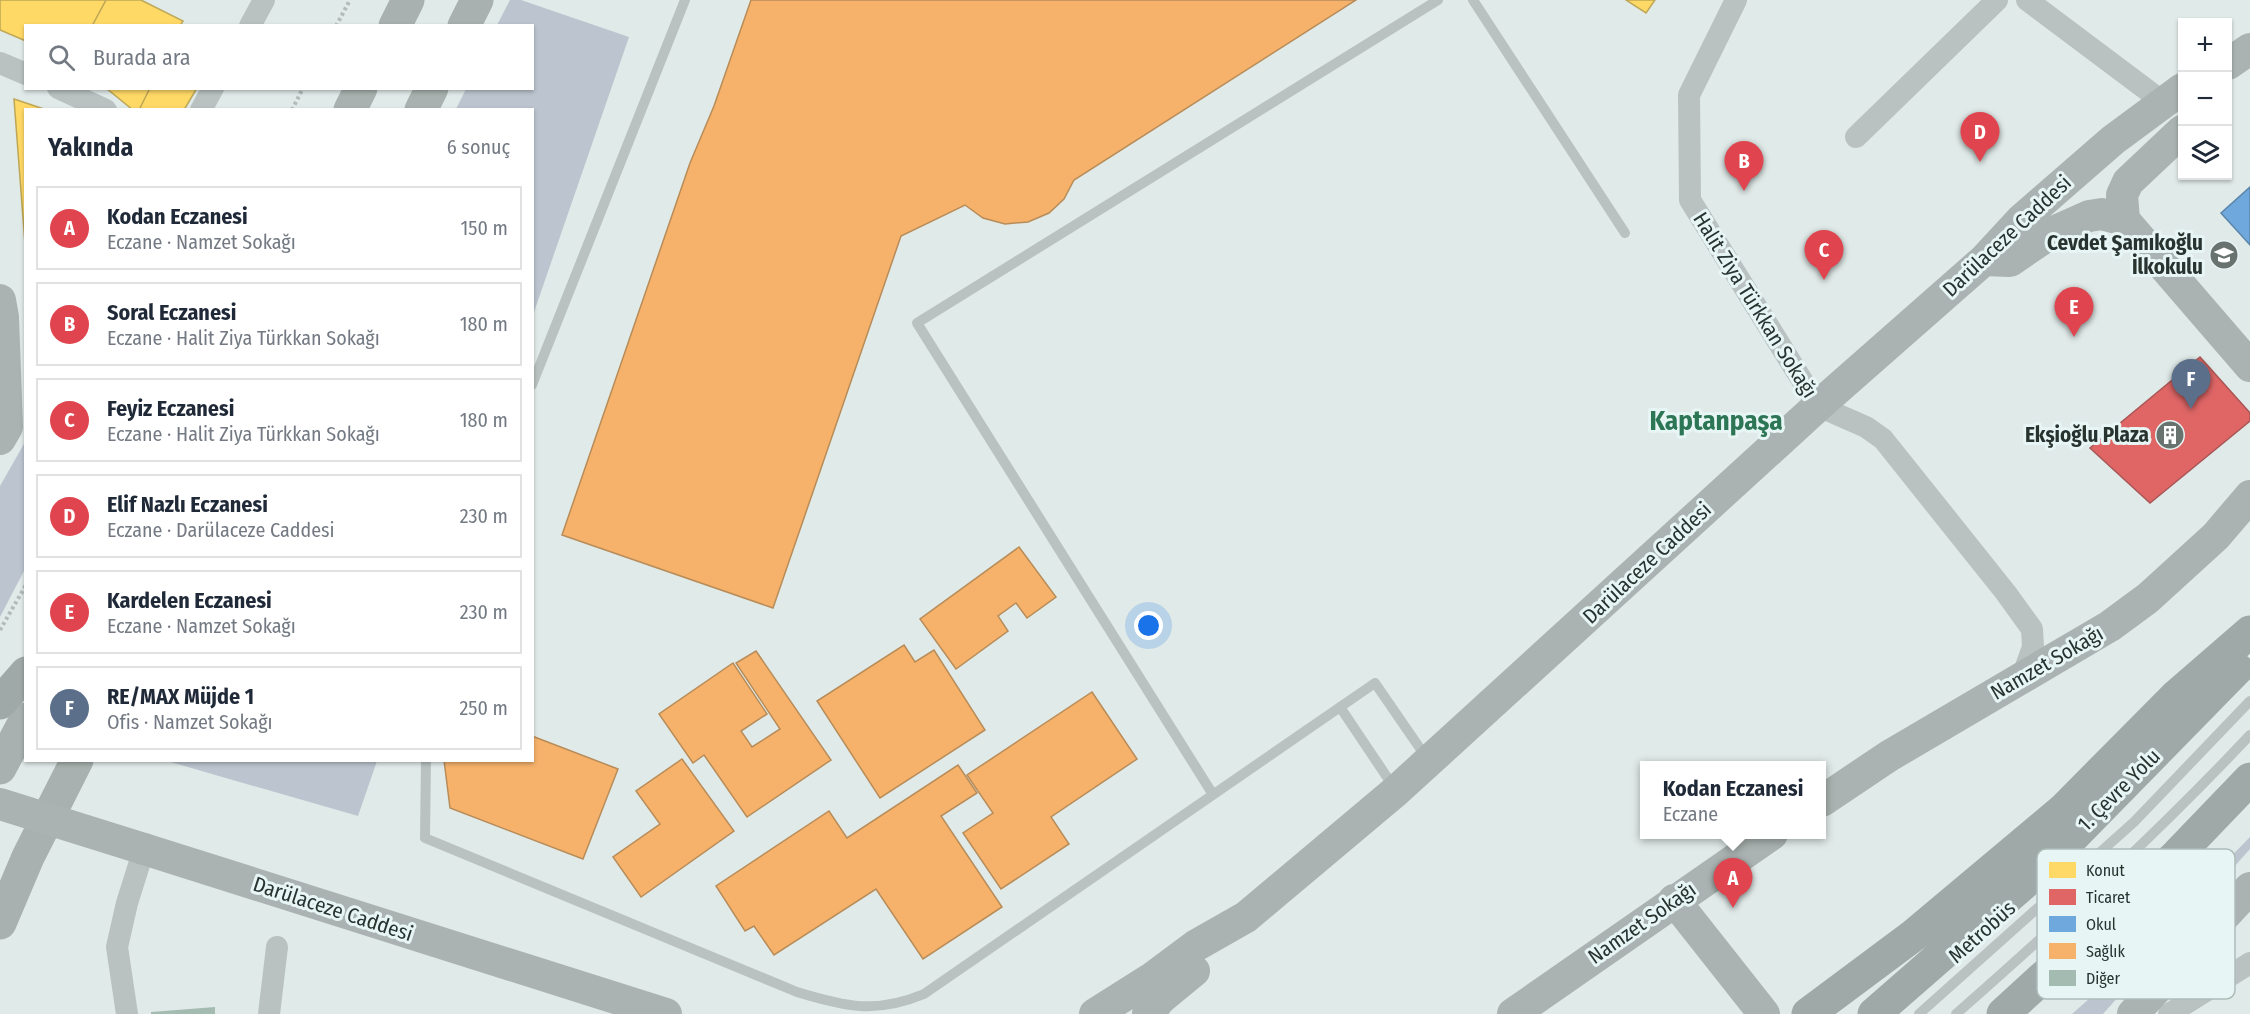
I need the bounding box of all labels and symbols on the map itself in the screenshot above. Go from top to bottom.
pin: D [1960,112,2000,162]
pin: B [1724,142,1764,191]
street label: Darülaceze Caddesi [1937,170,2077,302]
street label: Halit Ziya Türkkan Sokağı [1687,207,1823,403]
pin: C [1804,230,1844,280]
place label: Cevdet Şamıkoğlu İlkokulu [2047,230,2203,280]
school or university icon: Cevdet Şamıkoğlu İlkokulu [2208,239,2240,271]
pin: E [2054,288,2094,337]
pin: F [2172,360,2210,409]
district label: Kaptanpaşa [1649,405,1783,437]
building icon: Ekşioğlu Plaza [2154,419,2186,451]
place label: Ekşioğlu Plaza [2025,422,2149,448]
street label: Darülaceze Caddesi [1577,497,1717,629]
your location [1134,611,1163,640]
street label: Namzet Sokağı [1986,620,2108,706]
street label: 1. Çevre Yolu [2072,743,2166,837]
legend [2037,849,2235,999]
pin: A [1714,858,1752,908]
text: Konut [2086,861,2125,880]
street label: Darülaceze Caddesi [250,871,416,947]
street label: Namzet Sokağı [1583,876,1701,970]
text: Ticaret [2086,888,2131,907]
street label: Metrobüs [1943,895,2021,969]
text: Okul [2086,915,2116,934]
text: Sağlık [2086,942,2125,961]
text: Diğer [2086,969,2120,988]

